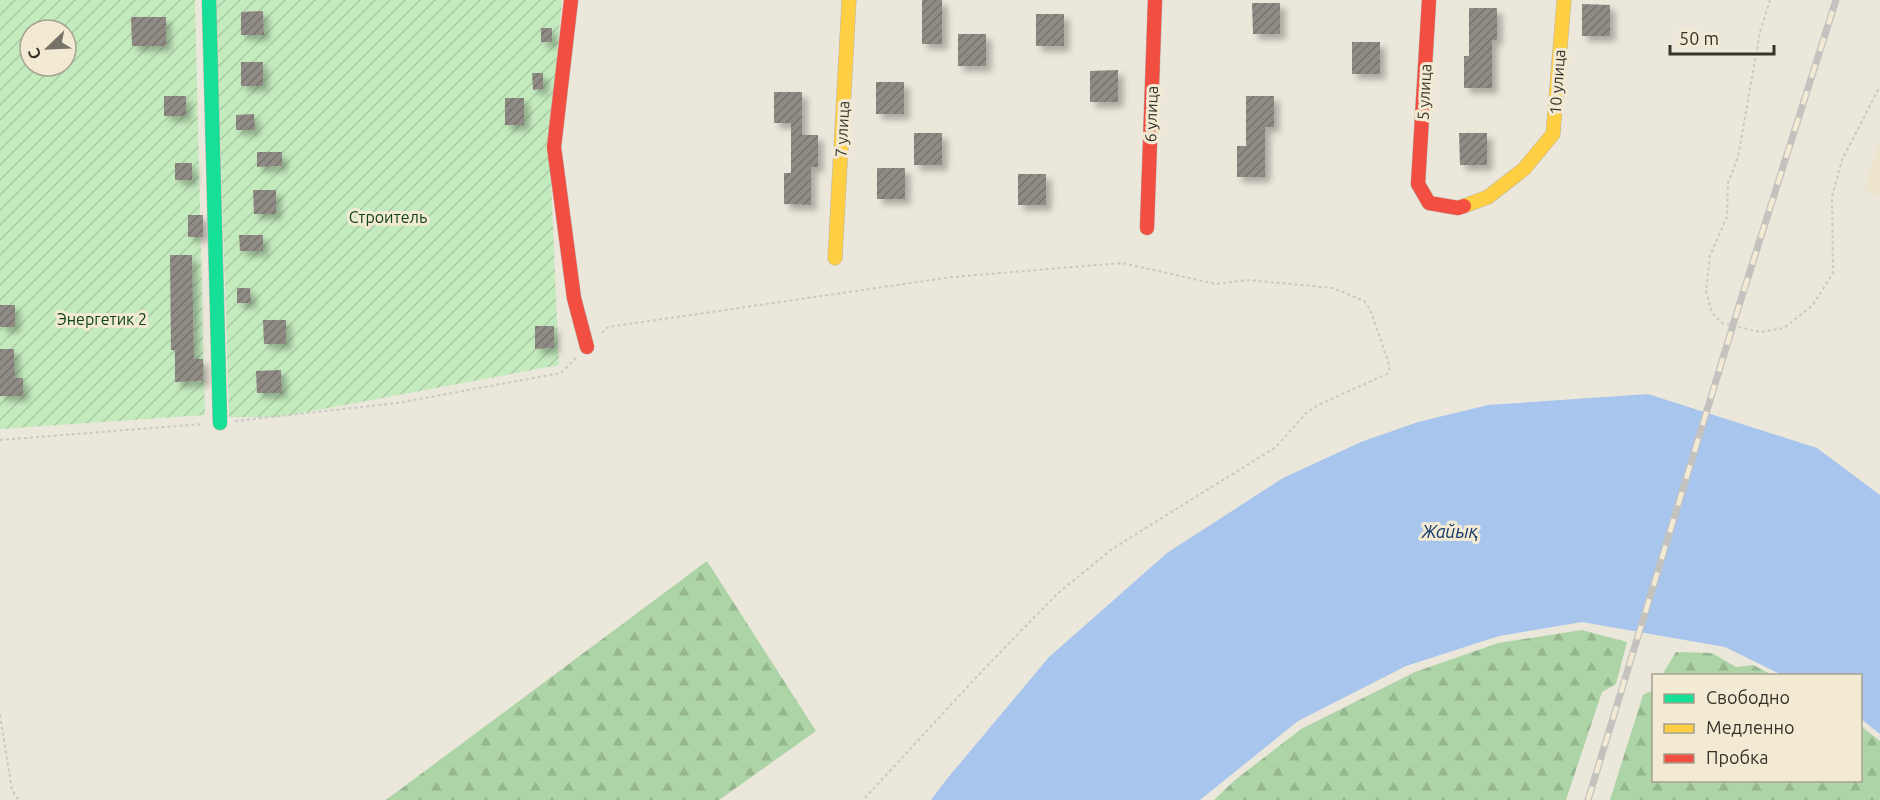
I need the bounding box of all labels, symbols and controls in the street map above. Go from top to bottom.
north arrow [18,18,78,78]
scale bar [1670,18,1774,56]
text: 50 m [1679,28,1719,48]
text: С [24,46,44,62]
street label: 10 улица [1546,49,1568,115]
street label: 5 улица [1414,63,1434,121]
street label: 6 улица [1141,85,1161,143]
street label: 7 улица [832,100,852,158]
park label: Строитель [349,208,427,226]
park label: Энергетик 2 [57,310,147,328]
water label: Жайық [1421,521,1479,541]
legend [1652,674,1862,782]
text: Свободно [1706,687,1790,707]
text: Медленно [1706,717,1795,737]
text: Пробка [1706,747,1769,767]

